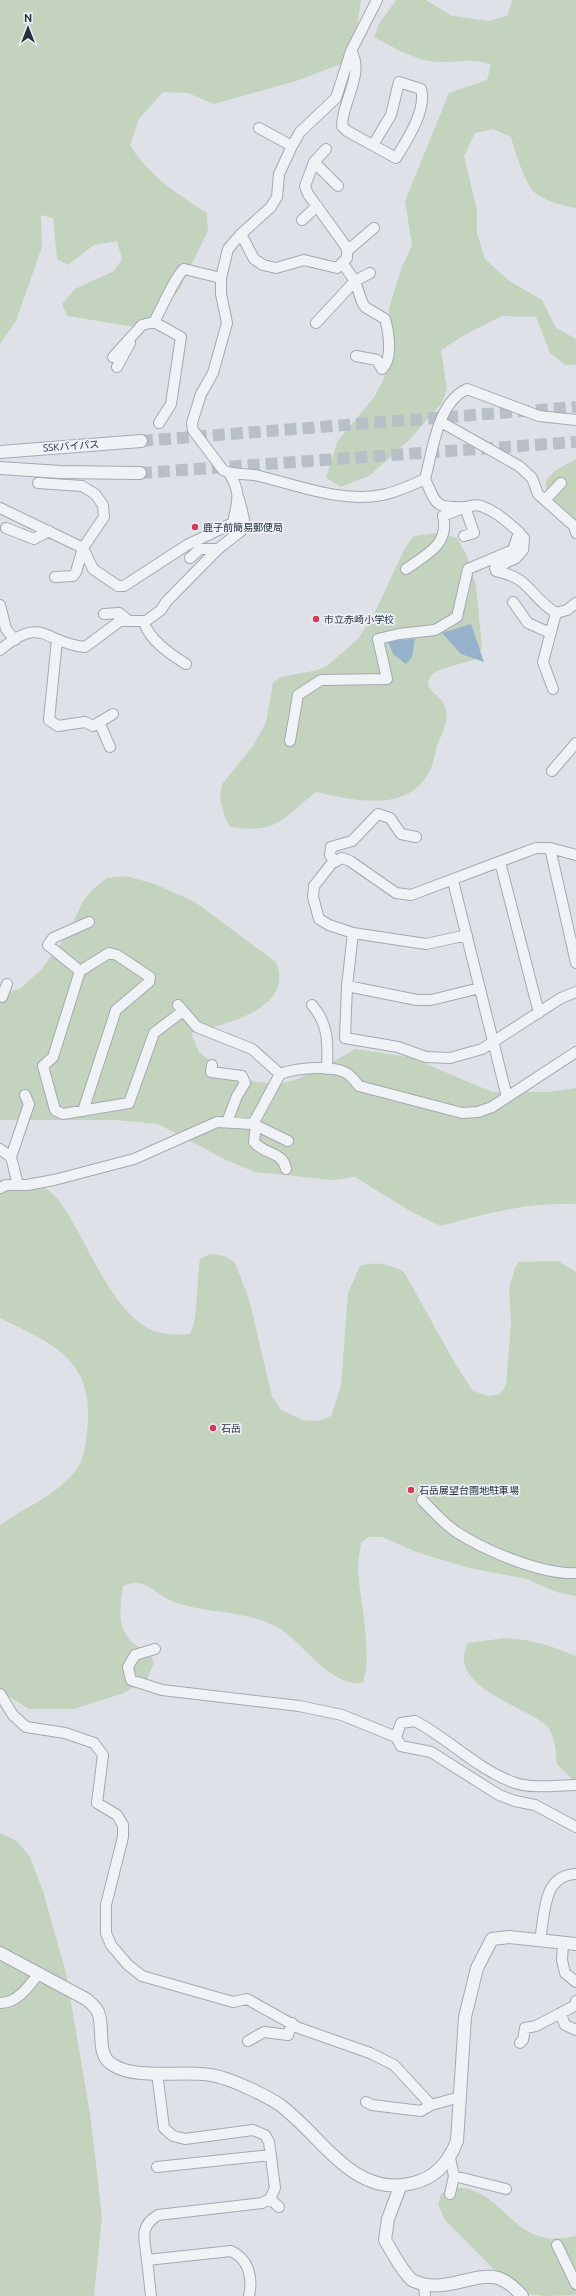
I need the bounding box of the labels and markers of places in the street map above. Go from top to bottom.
marker: 鹿子前簡易郵便局 [190,522,200,532]
place label: 鹿子前簡易郵便局 [203,522,283,533]
marker: 市立赤崎小学校 [311,614,321,624]
place label: 市立赤崎小学校 [324,614,394,625]
marker: 石岳 [208,1423,218,1433]
place label: 石岳 [221,1423,241,1434]
marker: 石岳展望台園地駐車場 [406,1485,416,1495]
place label: 石岳展望台園地駐車場 [419,1485,519,1496]

